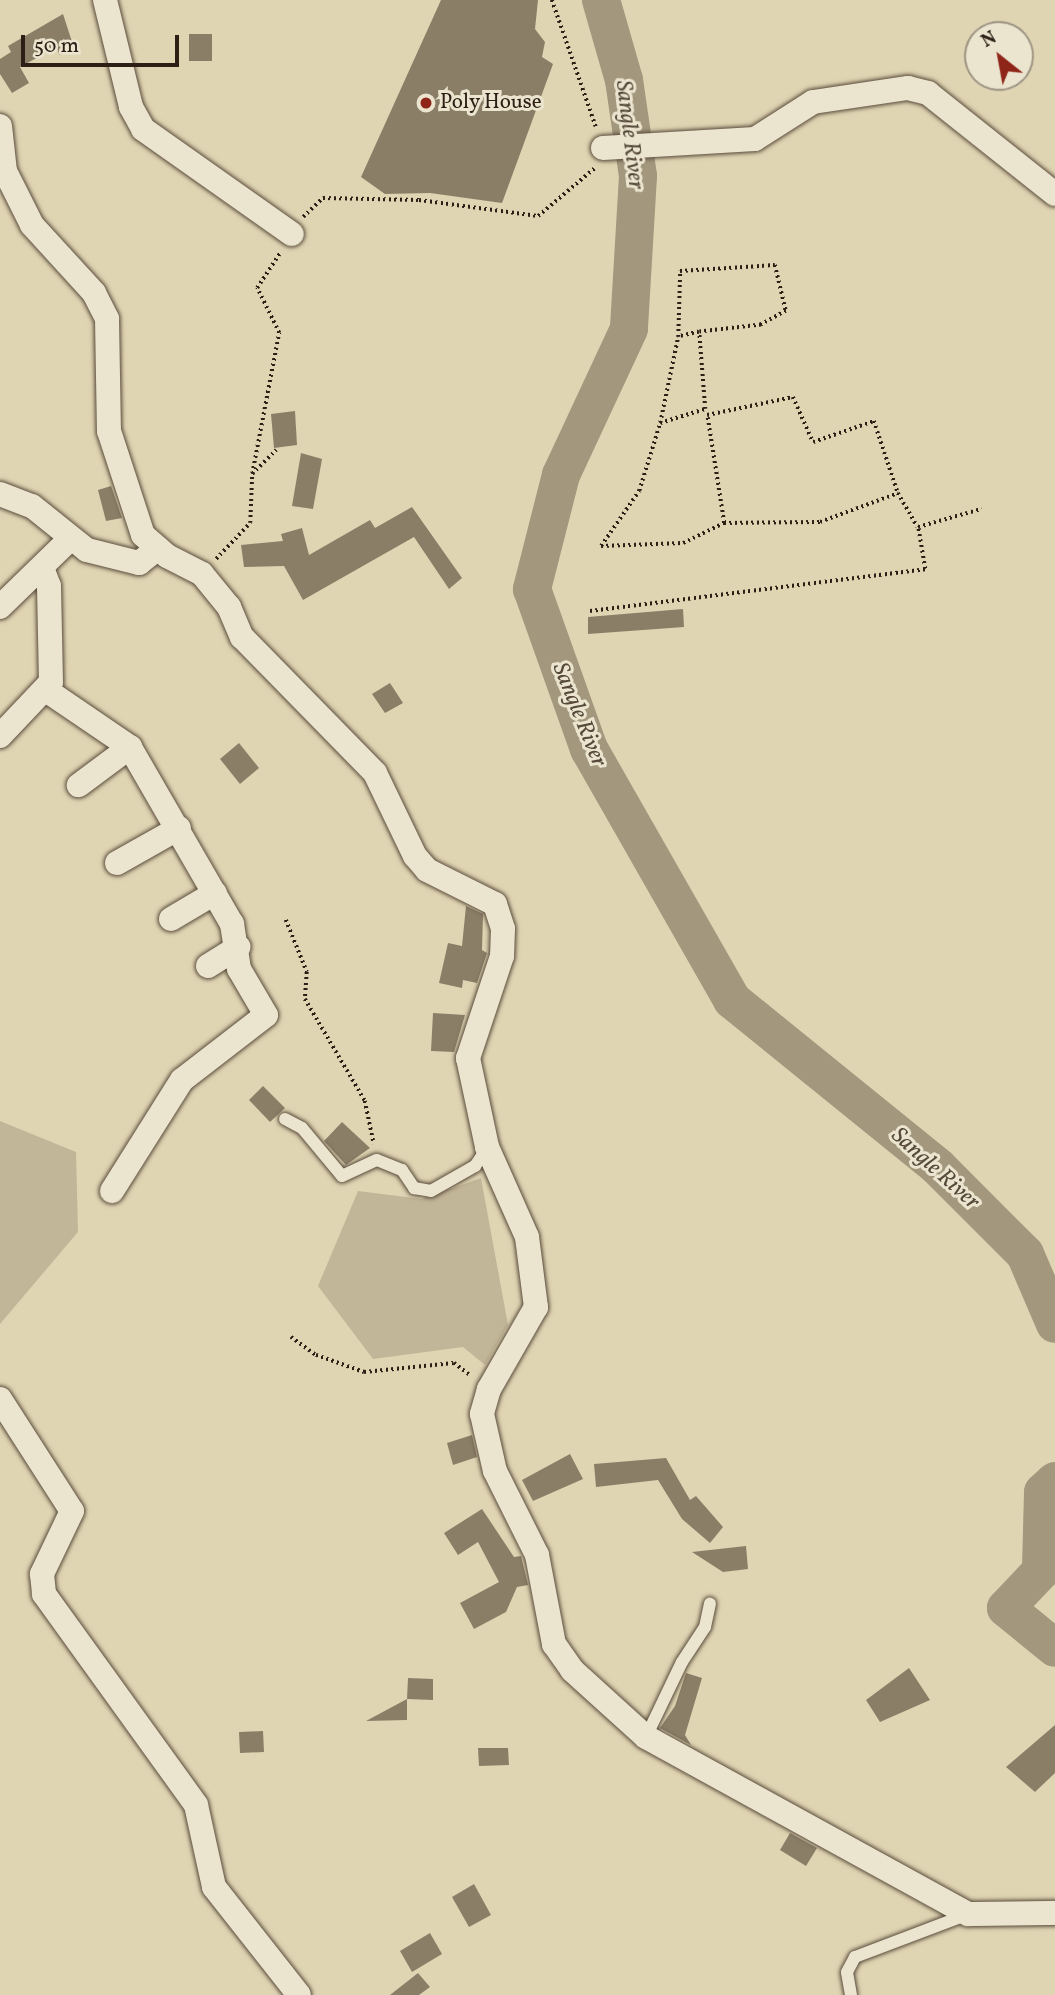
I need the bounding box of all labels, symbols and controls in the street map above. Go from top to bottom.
scale bar [24,21,182,65]
north arrow [964,21,1034,91]
text: N [977,25,1002,54]
text: 50 m [34,32,79,61]
water label: Sangle River [609,79,649,191]
place label: Poly House [440,90,542,116]
marker: Poly House [418,95,434,111]
water label: Sangle River [546,659,612,771]
water label: Sangle River [885,1122,985,1216]

